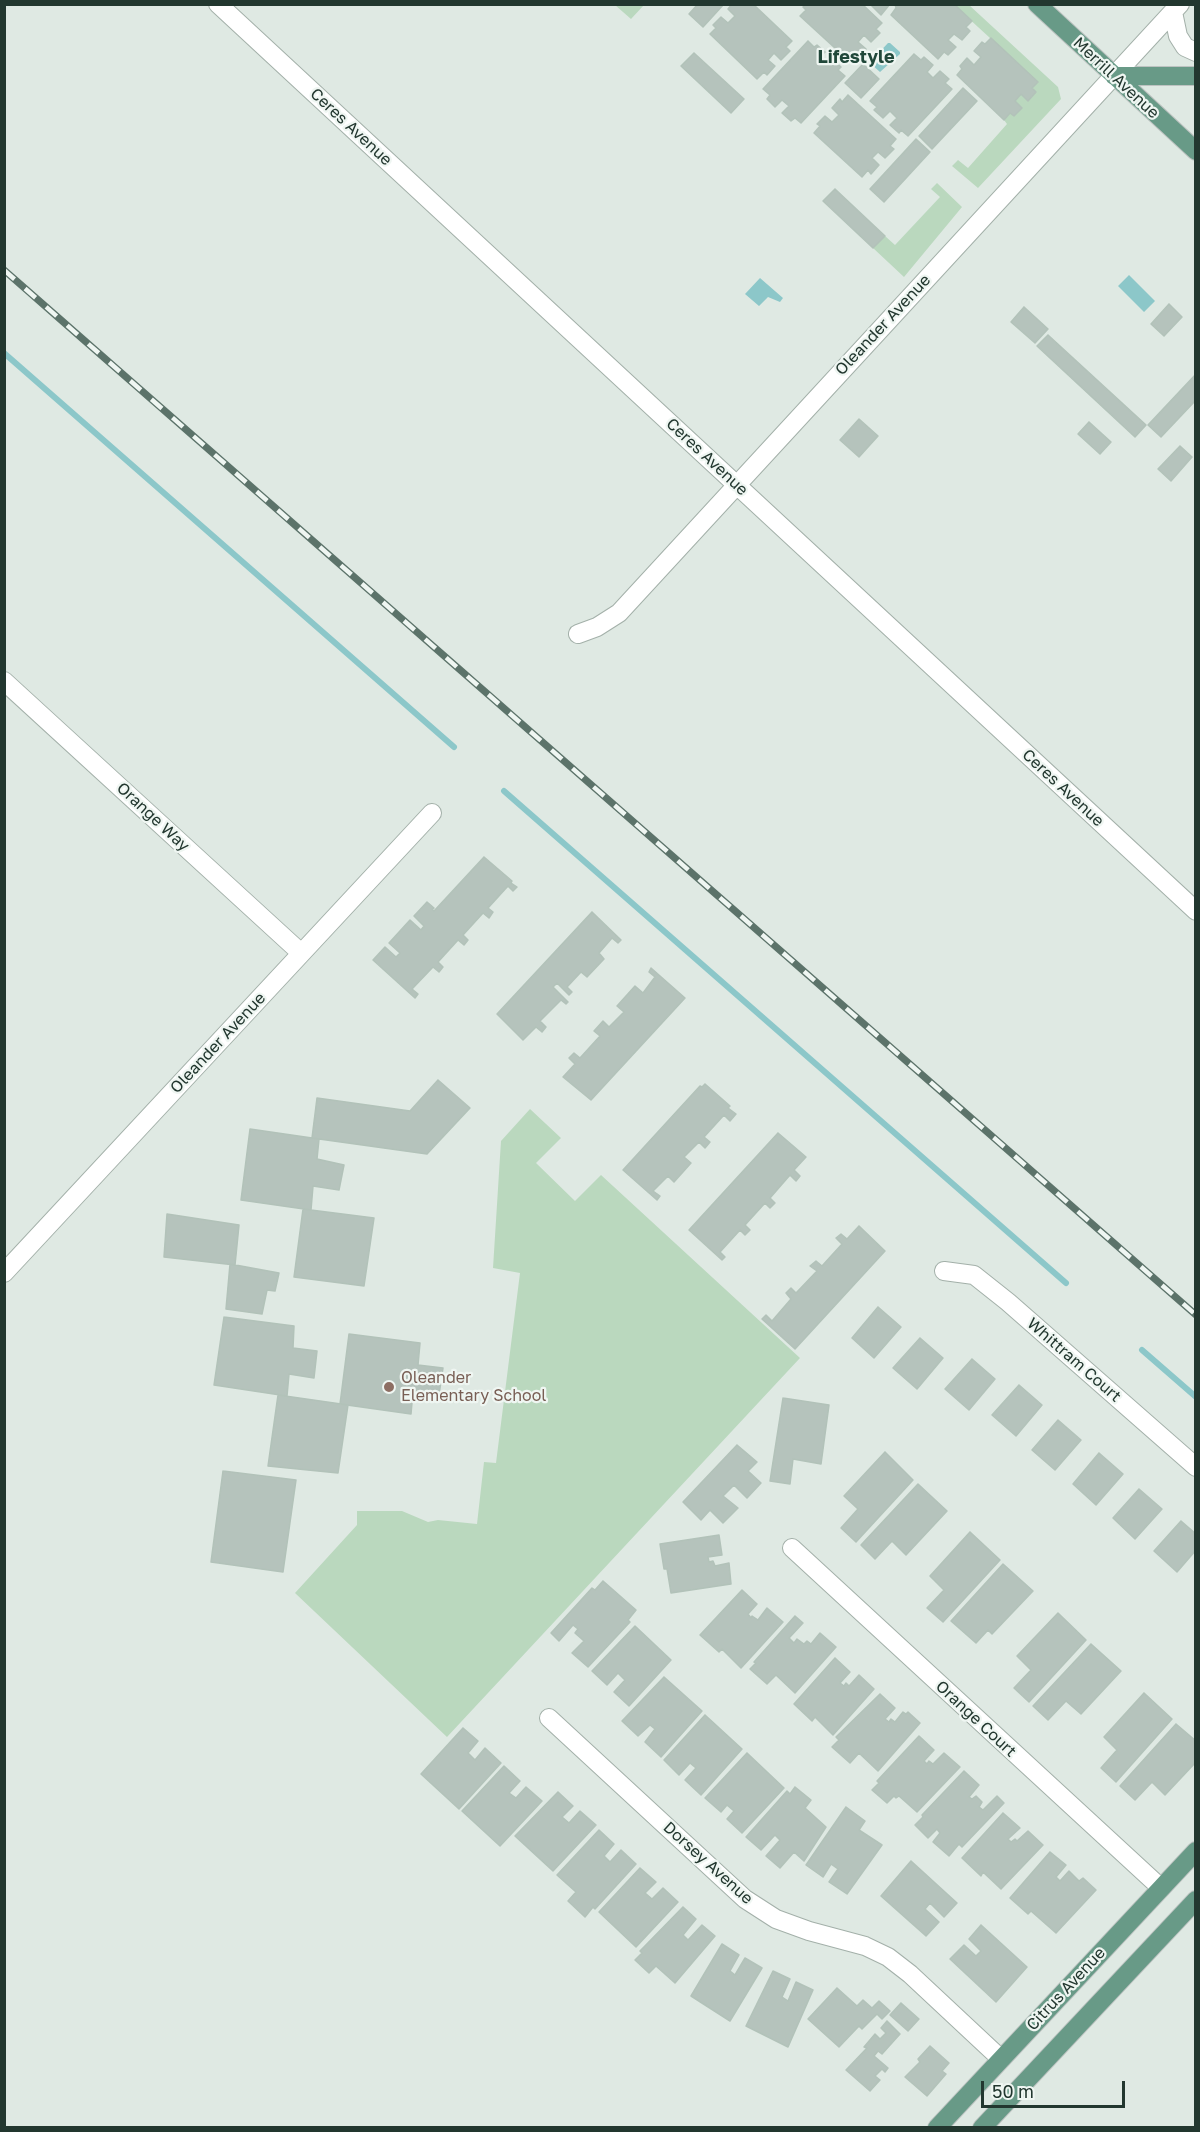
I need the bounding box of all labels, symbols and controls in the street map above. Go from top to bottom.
street label: Merrill Avenue [1069,33,1163,123]
district label: Lifestyle [817,46,895,68]
street label: Ceres Avenue [306,84,396,170]
street label: Oleander Avenue [831,271,935,379]
street label: Ceres Avenue [662,414,752,500]
street label: Ceres Avenue [1018,745,1108,831]
street label: Orange Way [113,778,193,856]
street label: Oleander Avenue [166,989,270,1097]
street label: Whittram Court [1023,1314,1125,1406]
place label: Oleander Elementary School [401,1368,546,1406]
marker: Oleander Elementary School [382,1380,396,1394]
street label: Orange Court [932,1677,1020,1761]
street label: Dorsey Avenue [659,1818,757,1908]
street label: Citrus Avenue [1023,1944,1109,2034]
scale bar [984,2069,1128,2107]
text: 50 m [992,2080,1034,2102]

